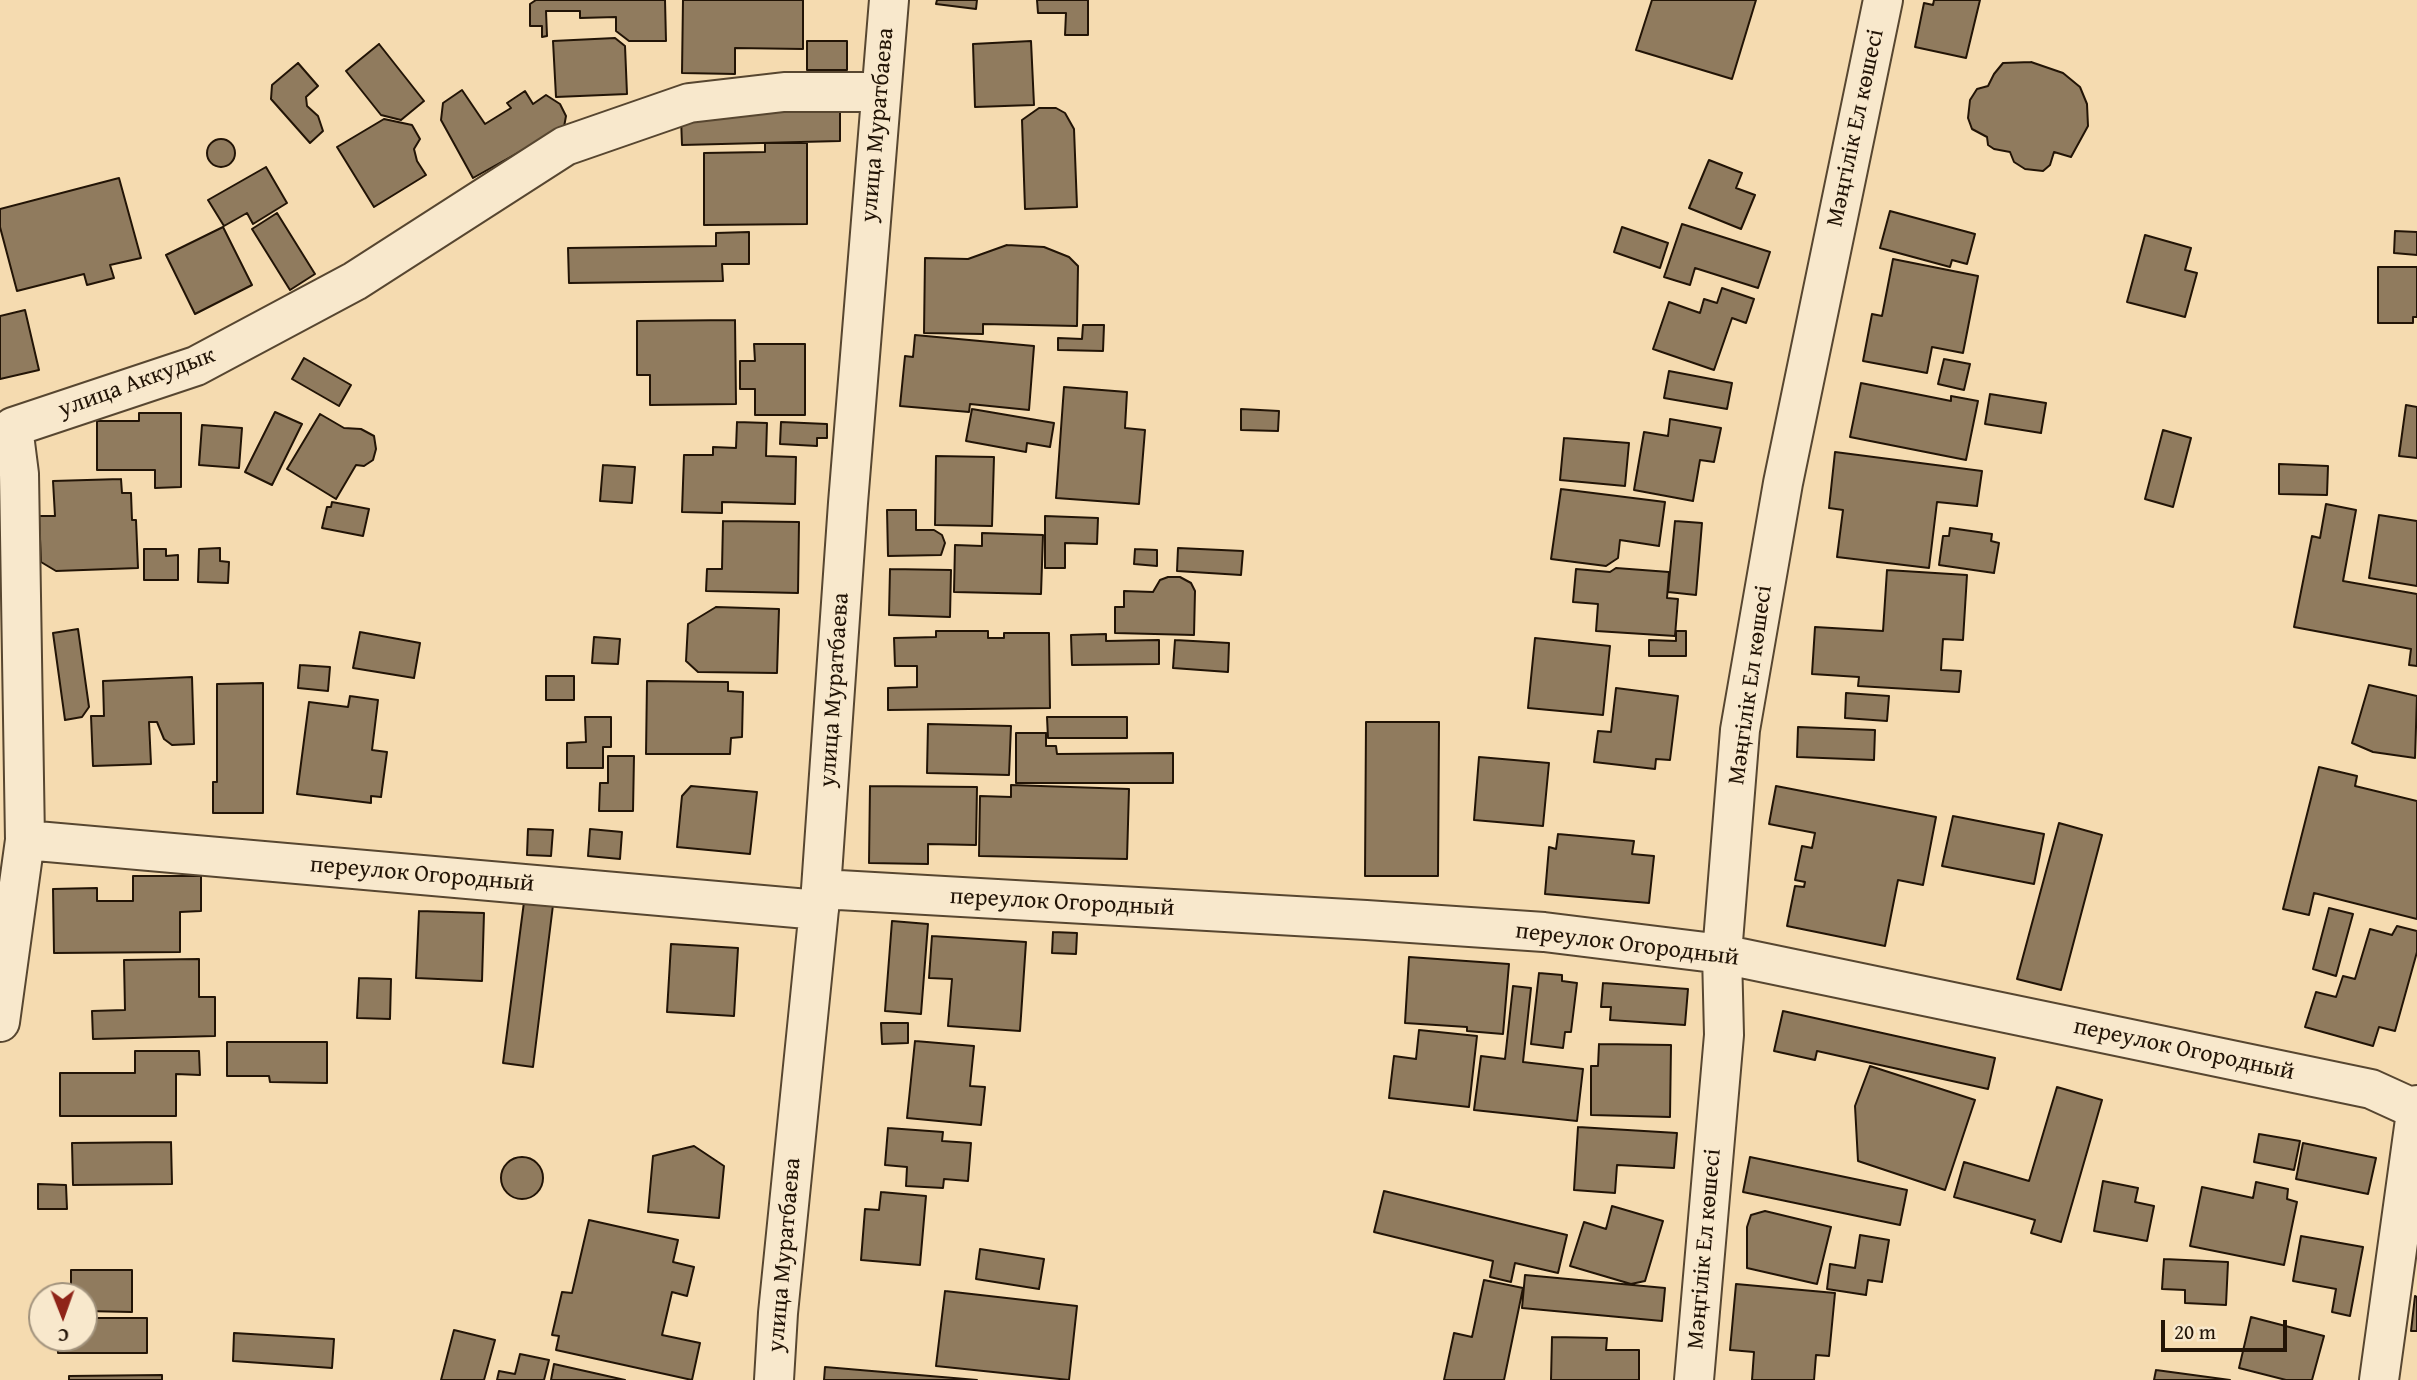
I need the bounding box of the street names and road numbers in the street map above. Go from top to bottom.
street label: улица Муратбаева [855,27,901,223]
street label: Мәңгілік Ел көшесі [1821,27,1891,229]
street label: улица Аккудык [55,341,219,425]
street label: Мәңгілік Ел көшесі [1723,583,1779,787]
street label: улица Муратбаева [814,592,856,788]
street label: переулок Огородный [309,851,535,899]
street label: переулок Огородный [949,883,1175,923]
street label: переулок Огородный [1514,917,1740,973]
street label: переулок Огородный [2071,1013,2297,1087]
street label: Мәңгілік Ел көшесі [1682,1148,1728,1350]
street label: улица Муратбаева [762,1157,808,1353]

